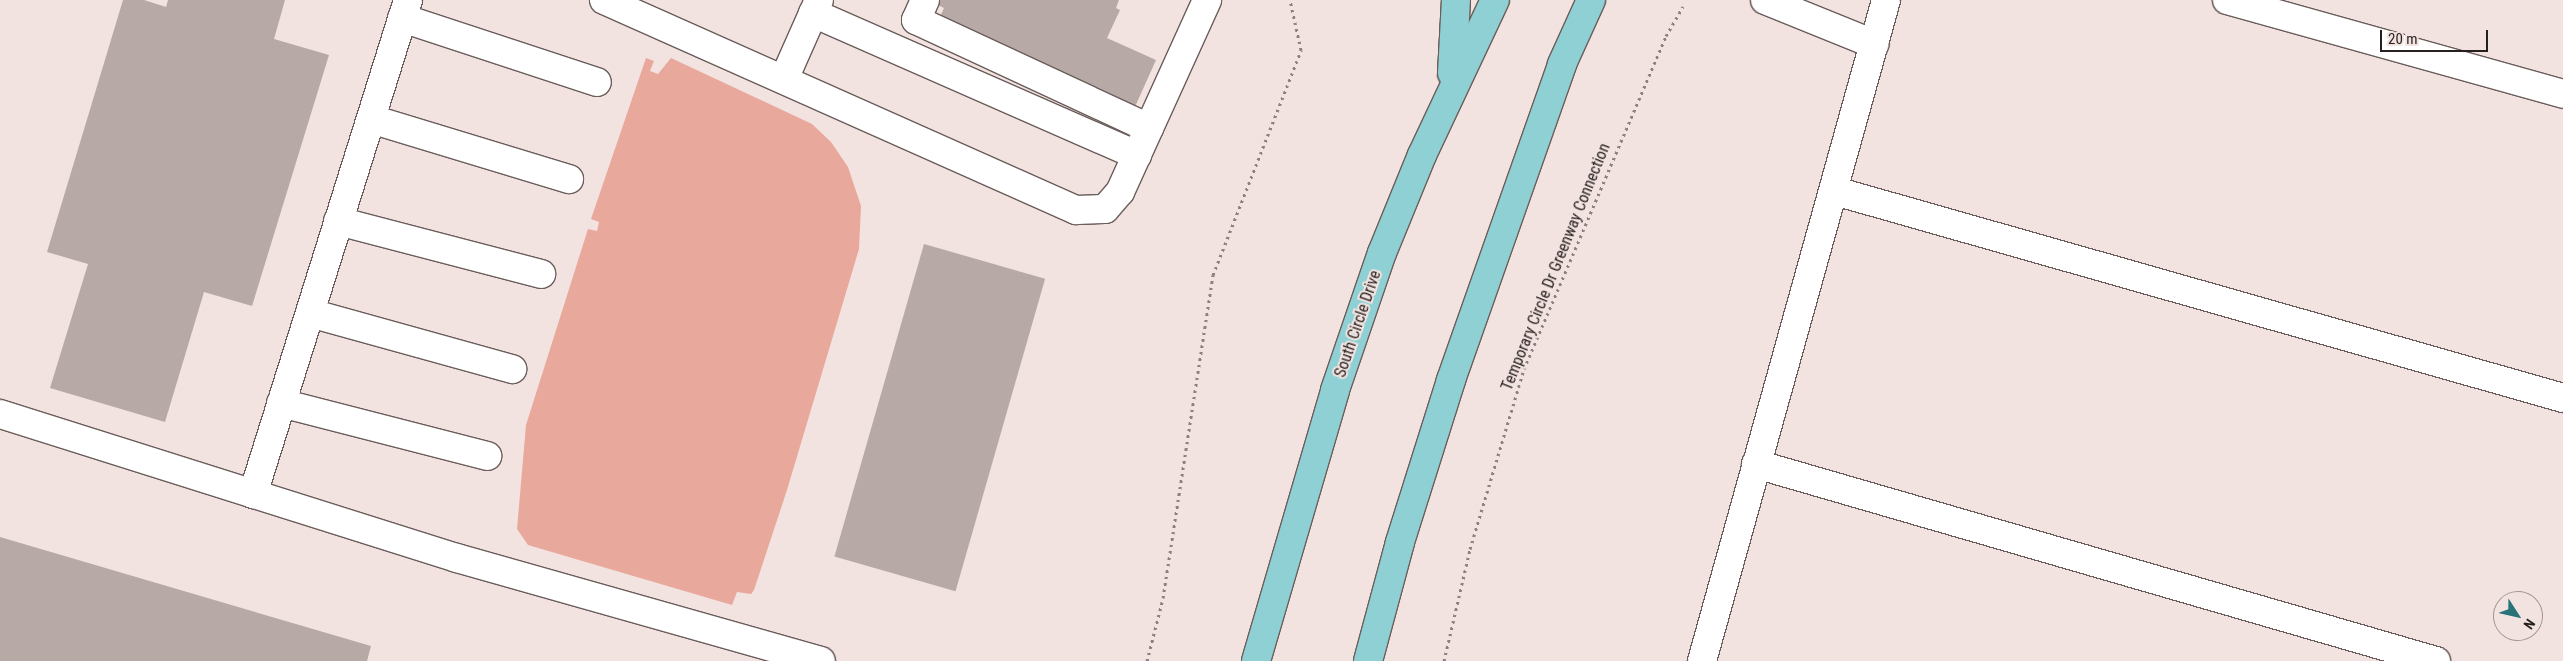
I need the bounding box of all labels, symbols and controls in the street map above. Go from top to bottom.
scale bar [2383,20,2490,52]
text: 20 m [2388,30,2418,48]
street label: Temporary Circle Dr Greenway Connection [1497,141,1615,393]
street label: South Circle Drive [1331,268,1385,380]
north arrow [2493,591,2543,641]
text: N [2520,616,2538,632]

